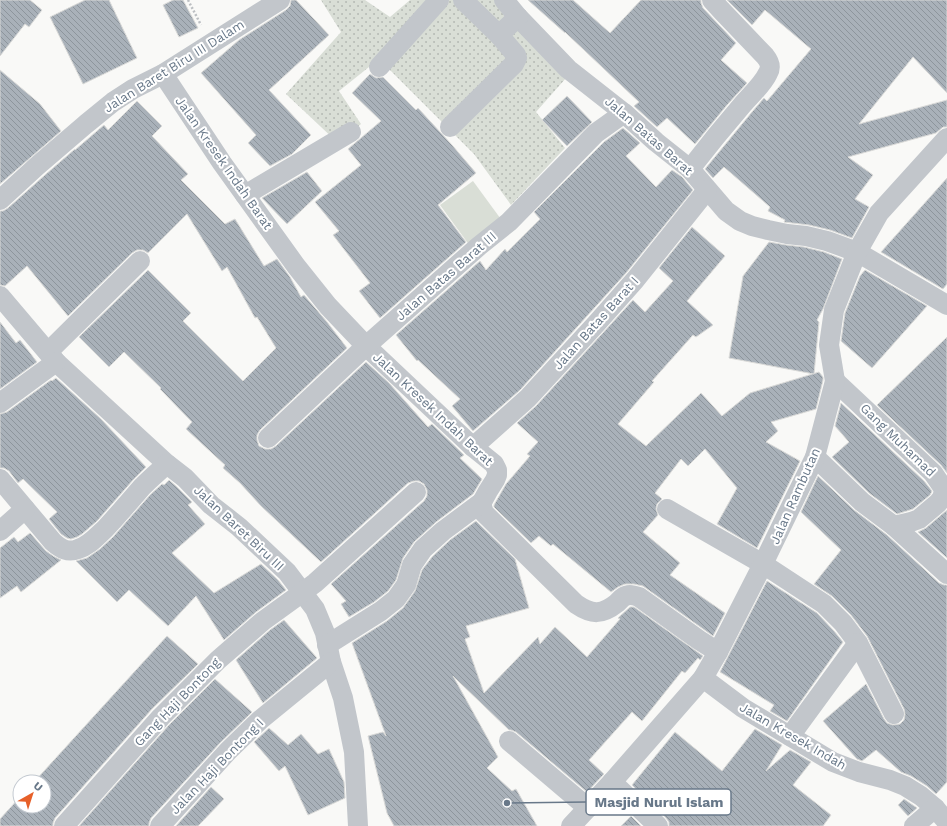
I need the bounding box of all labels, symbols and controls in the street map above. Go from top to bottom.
street label: Jalan Baret Biru III Dalam [101,17,247,115]
street label: Jalan Kresek Indah Barat [172,94,276,233]
street label: Jalan Batas Barat [602,94,696,179]
street label: Jalan Batas Barat III [393,229,499,323]
street label: Jalan Batas Barat I [550,273,642,373]
street label: Jalan Kresek Indah Barat [370,349,497,469]
street label: Gang Muhamad [857,400,939,480]
street label: Jalan Rambutan [767,446,823,546]
street label: Jalan Baret Biru III [191,482,287,574]
street label: Gang Haji Bontong [131,655,223,749]
street label: Jalan Kresek Indah [737,699,849,773]
street label: Jalan Haji Bontong I [167,715,267,817]
north arrow [12,774,52,814]
text: U [31,779,45,794]
callout: Masjid Nurul Islam [586,789,731,815]
text: Masjid Nurul Islam [594,794,724,810]

